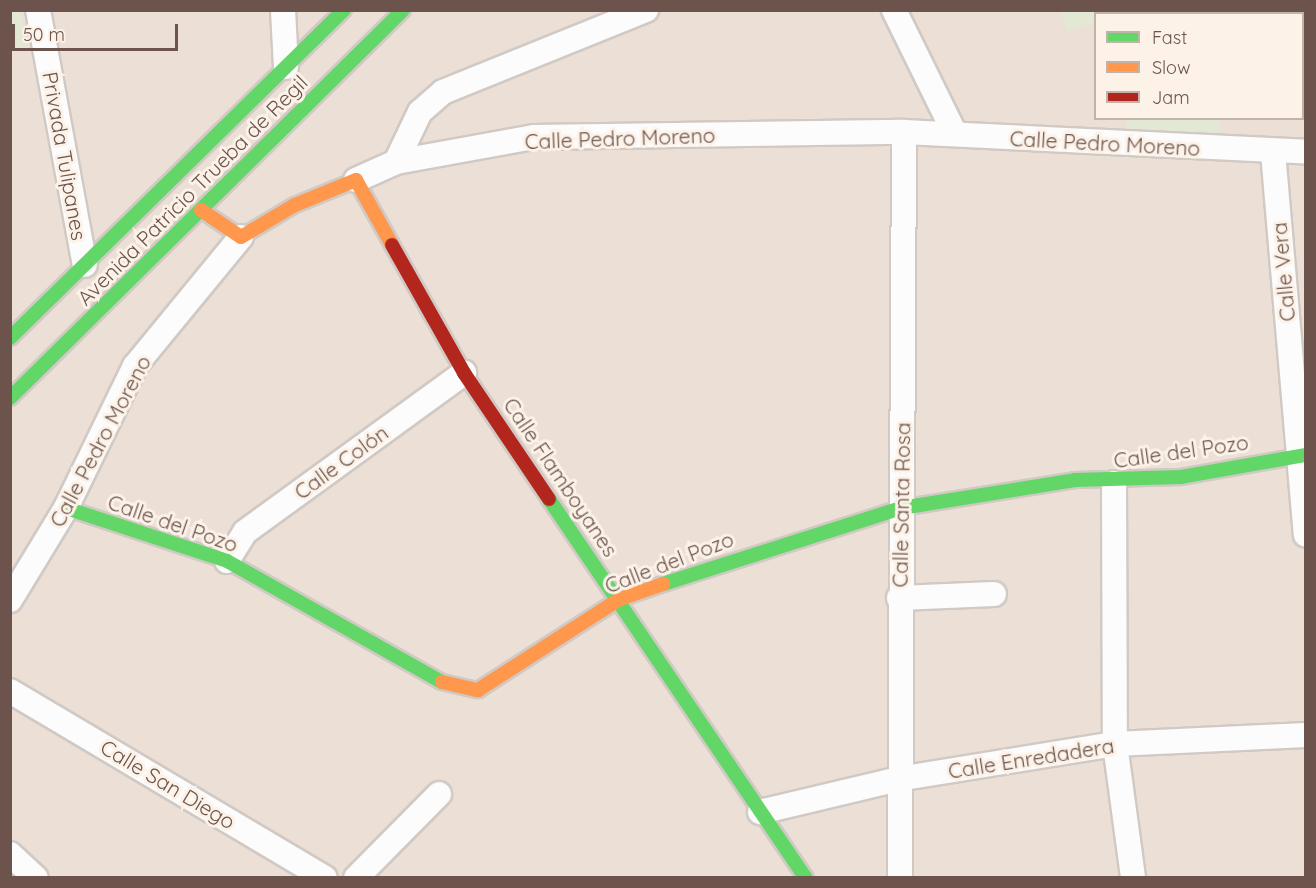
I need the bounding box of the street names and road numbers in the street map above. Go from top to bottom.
street label: Privada Tulipanes [38,70,92,242]
street label: Avenida Patricio Trueba de Regil [72,70,312,310]
street label: Calle Pedro Moreno [524,122,716,154]
street label: Calle Pedro Moreno [1009,125,1201,161]
street label: Calle Vera [1266,221,1300,323]
street label: Calle Pedro Moreno [44,351,156,531]
street label: Calle Flamboyanes [499,393,623,561]
street label: Calle Colón [289,420,393,504]
street label: Calle Santa Rosa [887,422,915,588]
street label: Calle del Pozo [1112,429,1250,473]
street label: Calle del Pozo [105,489,241,557]
street label: Calle del Pozo [601,526,737,598]
street label: Calle Enredadera [946,732,1116,784]
street label: Calle San Diego [96,734,240,834]

